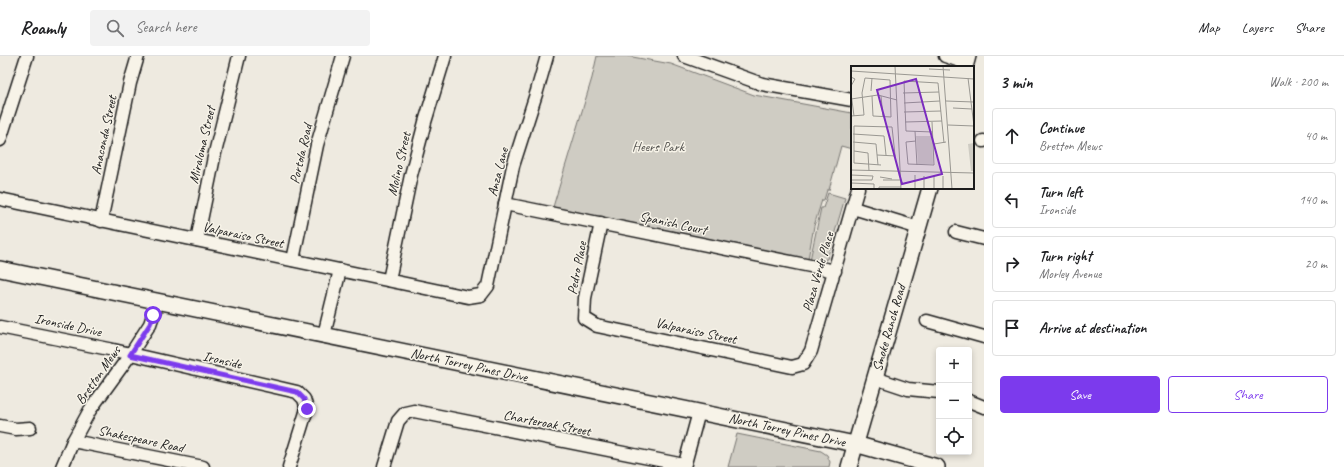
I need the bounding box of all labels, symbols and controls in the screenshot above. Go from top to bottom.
search box [90,10,370,46]
text: Roamly [20,16,66,40]
icon: search [104,17,126,39]
text: Search here [136,18,197,37]
text: Map [1198,19,1220,36]
text: Layers [1242,19,1273,36]
text: Share [1295,19,1324,36]
inset map [851,66,974,189]
text: 3 min [1000,72,1033,93]
text: Walk · 200 m [1269,74,1328,90]
street label: Anaconda Street [87,93,121,176]
street label: Miraloma Street [185,102,220,185]
text: Continue [1039,119,1084,138]
street label: Portola Road [286,120,317,185]
icon: ahead [1001,125,1023,147]
text: 40 m [1305,128,1327,144]
street label: Molino Street [383,129,415,198]
park label: Heers Park [632,138,686,155]
text: Bretton Mews [1039,138,1102,154]
street label: Anza Lane [484,145,513,198]
text: Turn left [1039,183,1082,202]
icon: left [1001,189,1023,211]
text: 140 m [1299,192,1327,208]
text: Ironside [1039,202,1075,218]
street label: Spanish Court [638,208,710,239]
street label: Valparaiso Street [201,218,286,252]
street label: Plaza Verde Place [798,229,838,314]
street label: Pedro Place [564,239,591,296]
text: Turn right [1039,247,1092,266]
icon: right [1001,253,1023,275]
text: 20 m [1305,256,1327,272]
text: Morley Avenue [1039,266,1102,282]
street label: Smoke Ranch Road [868,280,910,373]
route start [144,306,162,324]
street label: Ironside Drive [33,310,104,341]
street label: Valparaiso Street [654,314,739,348]
icon: arrive [1001,317,1023,339]
text: Arrive at destination [1039,319,1146,338]
street label: Bretton Mews [72,342,125,407]
street label: North Torrey Pines Drive [409,344,530,386]
street label: Ironside [201,347,244,373]
map controls [936,347,972,455]
button: + [936,347,972,383]
button: Save [1000,376,1160,413]
button: Share [1168,376,1328,413]
button: − [936,383,972,419]
route end [298,400,316,418]
street label: Charteroak Street [502,406,593,440]
street label: North Torrey Pines Drive [727,409,848,451]
button: locate [936,419,972,455]
street label: Shakespeare Road [97,422,188,457]

